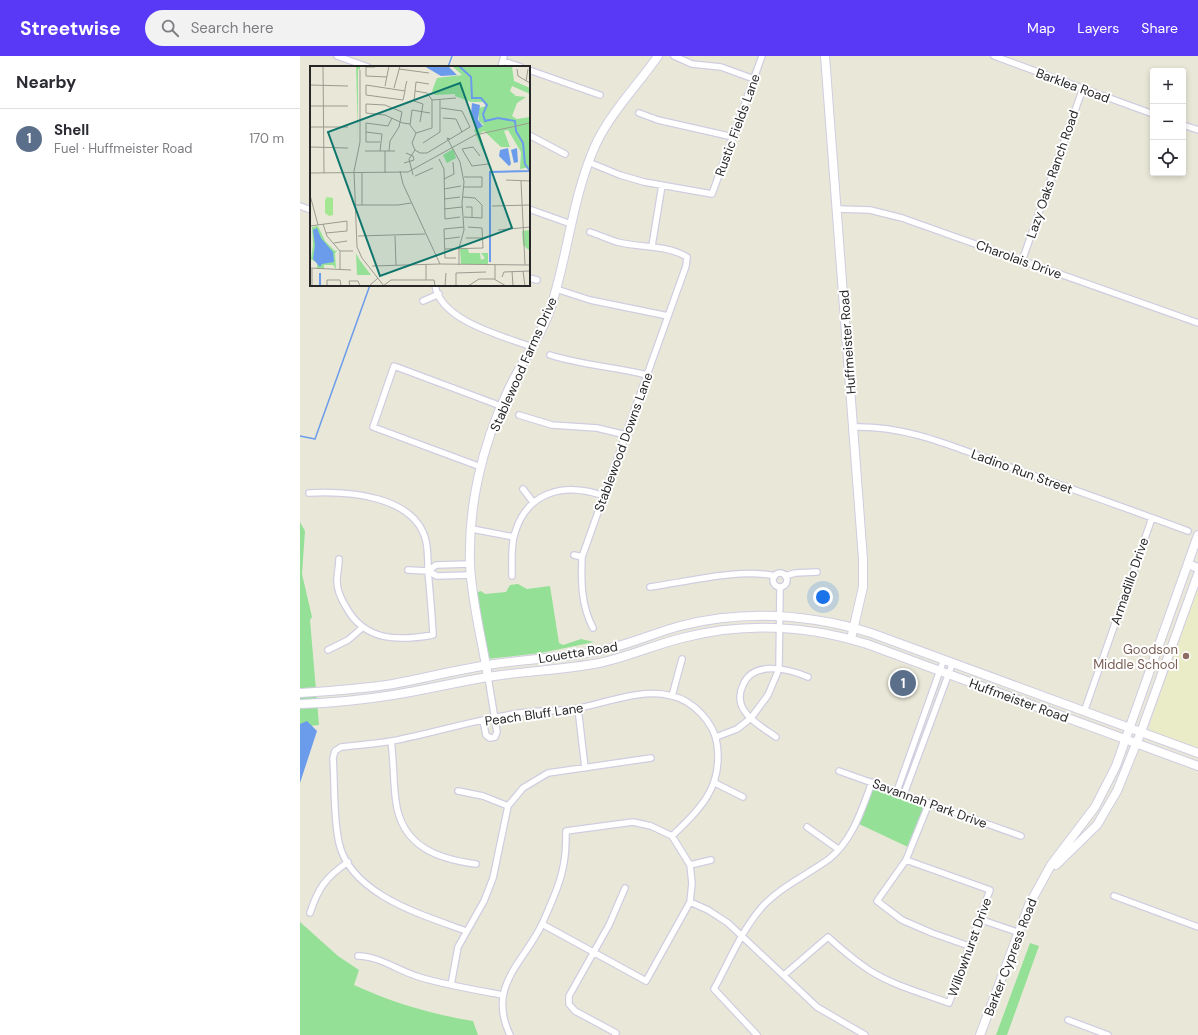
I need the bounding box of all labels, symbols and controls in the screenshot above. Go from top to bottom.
search box [145,10,425,46]
text: Streetwise [20,16,121,41]
icon: search [159,17,181,39]
text: Search here [191,18,273,38]
text: Map [1027,19,1055,37]
text: Layers [1077,19,1119,37]
text: Share [1141,19,1178,37]
street label: Barklea Road [1034,64,1112,107]
inset map [310,66,530,286]
map controls [1150,68,1186,176]
button: + [1150,68,1186,104]
text: Nearby [16,71,76,93]
street label: Rustic Fields Lane [711,72,764,179]
button: − [1150,104,1186,140]
street label: Lazy Oaks Ranch Road [1023,108,1082,241]
text: Shell [54,120,89,140]
text: 1 [27,130,31,147]
text: 170 m [249,130,284,147]
text: Fuel · Huffmeister Road [54,140,192,157]
button: locate [1150,140,1186,176]
street label: Charolais Drive [974,236,1064,283]
street label: Huffmeister Road [835,289,860,395]
street label: Stablewood Farms Drive [486,294,561,434]
street label: Stablewood Downs Lane [590,370,657,514]
street label: Ladino Run Street [969,445,1075,498]
street label: Armadillo Drive [1107,535,1152,627]
your location [813,587,833,607]
street label: Louetta Road [537,638,619,667]
place label: Goodson Middle School [1093,641,1178,673]
marker: Goodson Middle School [1181,651,1191,661]
pin: 1 [890,668,916,698]
street label: Huffmeister Road [967,675,1071,726]
street label: Peach Bluff Lane [484,699,584,730]
street label: Savannah Park Drive [870,775,989,832]
street label: Willowhurst Drive [944,895,995,999]
street label: Barker Cypress Road [980,896,1041,1019]

